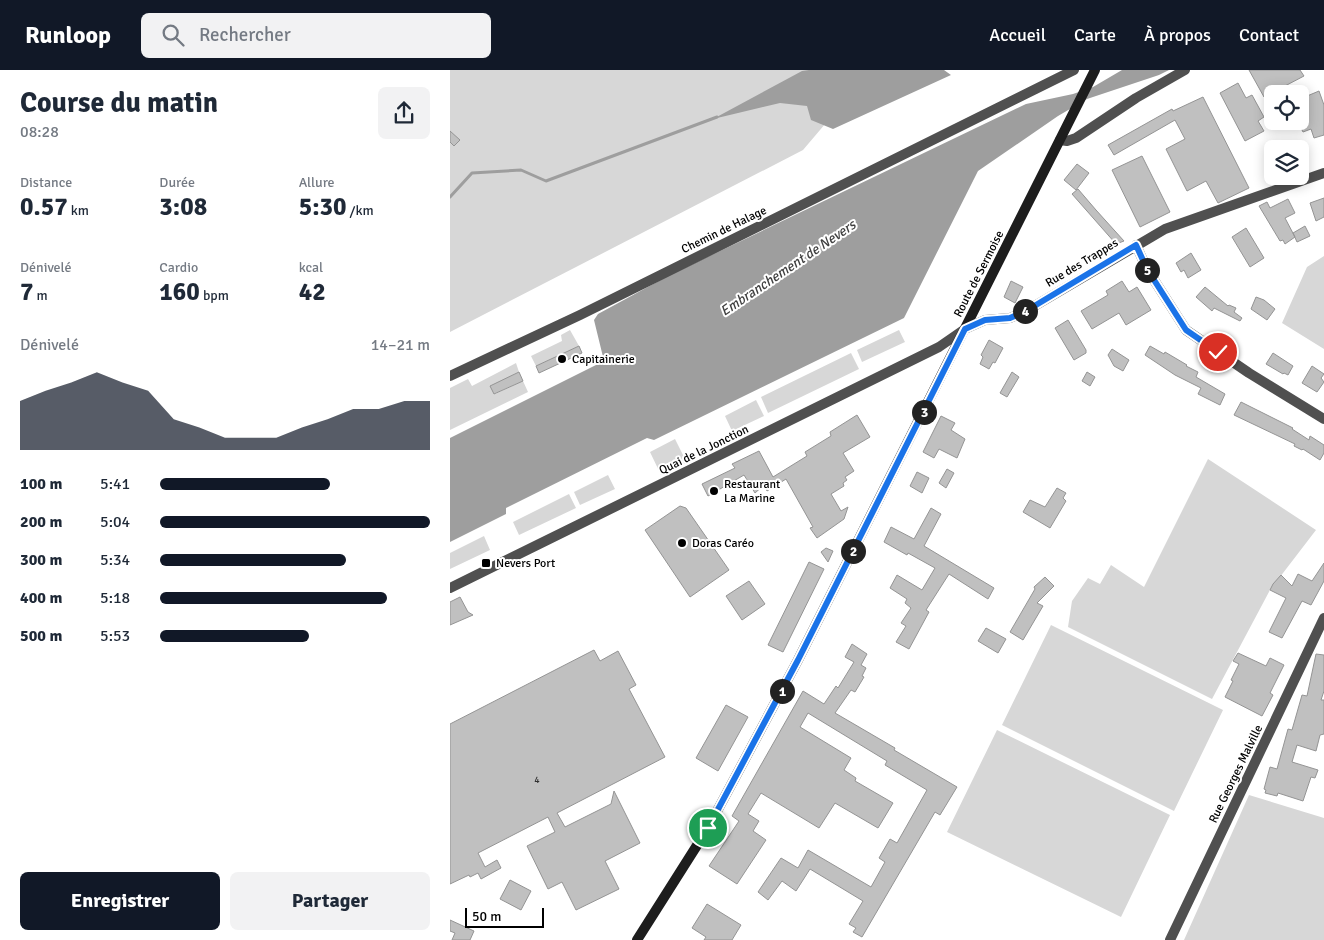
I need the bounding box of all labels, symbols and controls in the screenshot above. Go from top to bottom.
search box [141,13,491,58]
text: Runloop [25,20,111,50]
icon: search [159,21,187,49]
text: Rechercher [199,23,291,47]
text: Accueil [989,24,1046,46]
text: Carte [1074,24,1116,46]
text: À propos [1144,24,1211,46]
text: Contact [1239,24,1299,46]
map controls [1264,85,1309,185]
button: locate [1264,85,1309,130]
text: Course du matin [20,86,218,120]
button: share [378,87,430,139]
text: 08:28 [20,122,59,142]
button: layers [1264,140,1309,185]
text: Distance [20,174,72,191]
text: Durée [159,174,195,191]
text: Allure [299,174,335,191]
text: 0.57 [20,191,68,222]
text: 3:08 [159,191,207,222]
text: 5:30 [299,191,347,222]
text: km [68,202,89,219]
text: /km [347,202,374,219]
street label: Chemin de Halage [679,203,769,257]
water label: Embranchement de Nevers [717,215,860,320]
street label: Route de Sermoise [951,228,1007,320]
street label: Rue des Trappes [1043,235,1121,291]
pin: 5 [1134,258,1160,282]
text: Dénivelé [20,259,72,276]
text: Cardio [159,259,198,276]
text: kcal [299,259,323,276]
text: 5 [1144,262,1151,279]
text: 7 [20,276,34,307]
text: 160 [159,276,200,307]
text: 42 [299,276,326,307]
text: m [34,287,48,304]
text: bpm [200,287,229,304]
pin: 4 [1012,298,1038,324]
text: 4 [1022,303,1029,320]
pin [1197,331,1239,373]
text: Dénivelé [20,335,79,355]
text: 14–21 m [371,335,430,355]
icon: check [1204,338,1232,366]
place label: Capitainerie [572,352,635,367]
marker: Capitainerie [556,353,568,365]
pin: 3 [912,400,936,424]
text: 3 [921,404,928,421]
street label: Quai de la Jonction [657,422,751,478]
text: 100 m [20,474,62,494]
text: 5:41 [100,474,130,494]
place label: Restaurant La Marine [724,477,780,506]
marker: Restaurant La Marine [708,485,720,497]
text: 200 m [20,512,62,532]
text: 5:04 [100,512,130,532]
place label: Doras Caréo [692,536,754,551]
marker: Doras Caréo [676,537,688,549]
pin: 2 [840,538,866,564]
text: 2 [850,543,857,560]
text: 300 m [20,550,62,570]
text: 5:34 [100,550,130,570]
place label: Nevers Port [496,556,555,571]
marker: Nevers Port [480,557,492,569]
text: 400 m [20,588,62,608]
text: 5:18 [100,588,130,608]
text: 500 m [20,626,62,646]
text: 5:53 [100,626,130,646]
pin: 1 [770,678,794,704]
text: 1 [779,683,786,700]
street label: Rue Georges Malville [1206,723,1266,825]
house number: 4 [534,774,540,786]
pin [687,807,729,849]
icon: arrive [694,814,722,842]
button: Enregistrer [20,872,220,930]
button: Partager [230,872,430,930]
scale bar [465,905,544,928]
text: 50 m [472,908,501,925]

